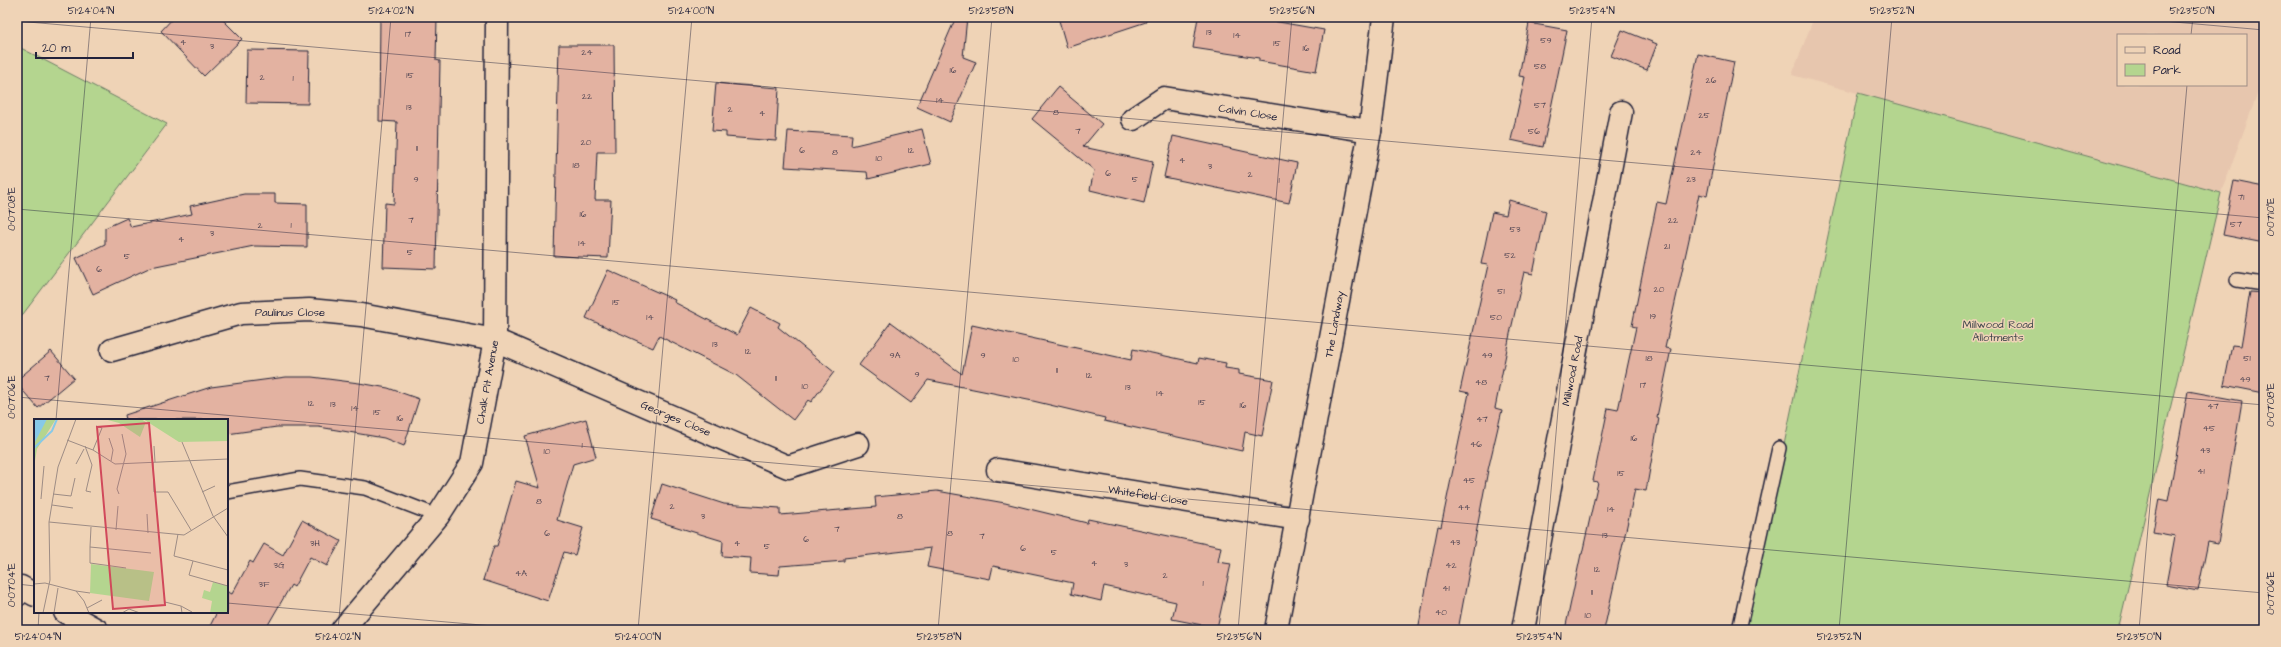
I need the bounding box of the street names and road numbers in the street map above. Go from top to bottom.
street label: Calvin Close [1217,100,1279,125]
street label: The Landway [1321,290,1349,359]
street label: Paulinus Close [255,305,325,320]
street label: Millwood Road [1558,335,1587,407]
street label: Chalk Pit Avenue [473,339,502,425]
street label: Georges Close [638,397,713,441]
street label: Whitefield Close [1107,482,1189,509]

